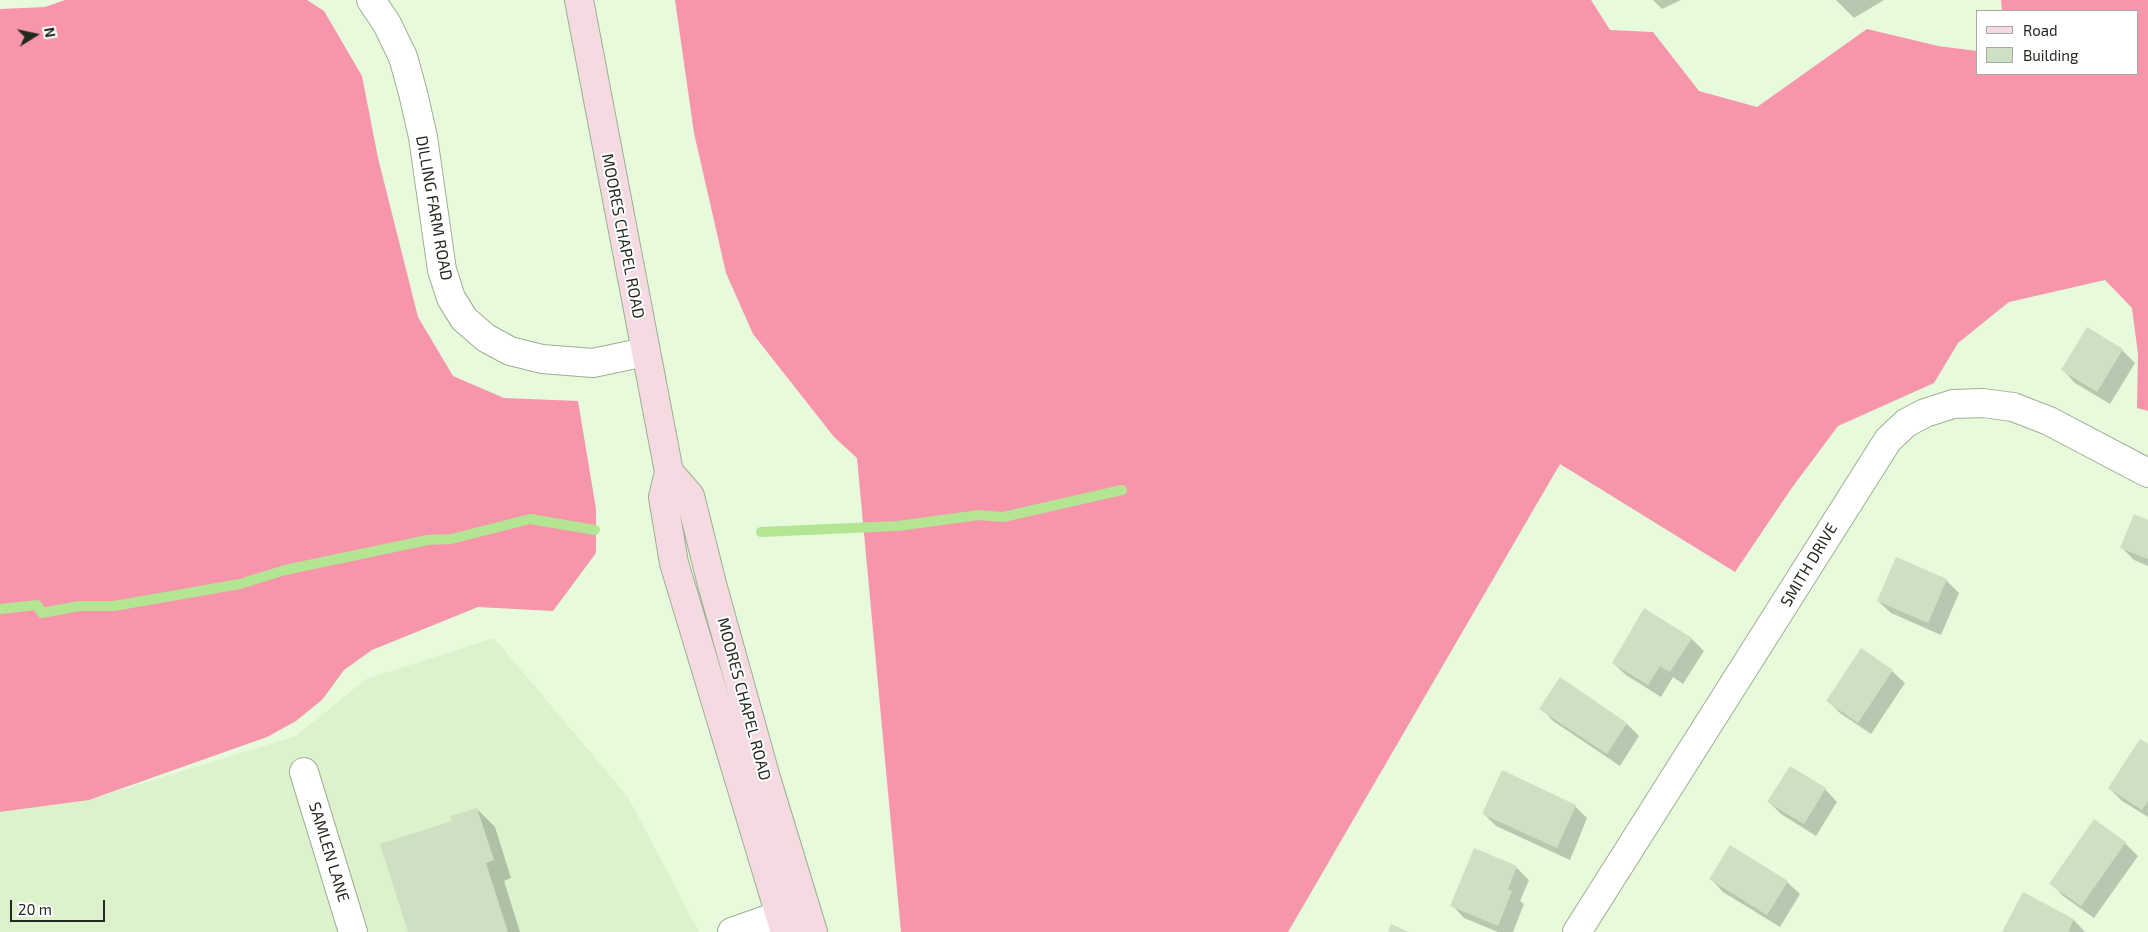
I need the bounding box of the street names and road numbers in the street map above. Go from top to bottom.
street label: DILLING FARM ROAD [412,134,456,282]
street label: MOORES CHAPEL ROAD [598,152,648,320]
street label: SMITH DRIVE [1777,520,1841,610]
street label: MOORES CHAPEL ROAD [713,615,775,783]
street label: SAMLEN LANE [305,800,353,904]

